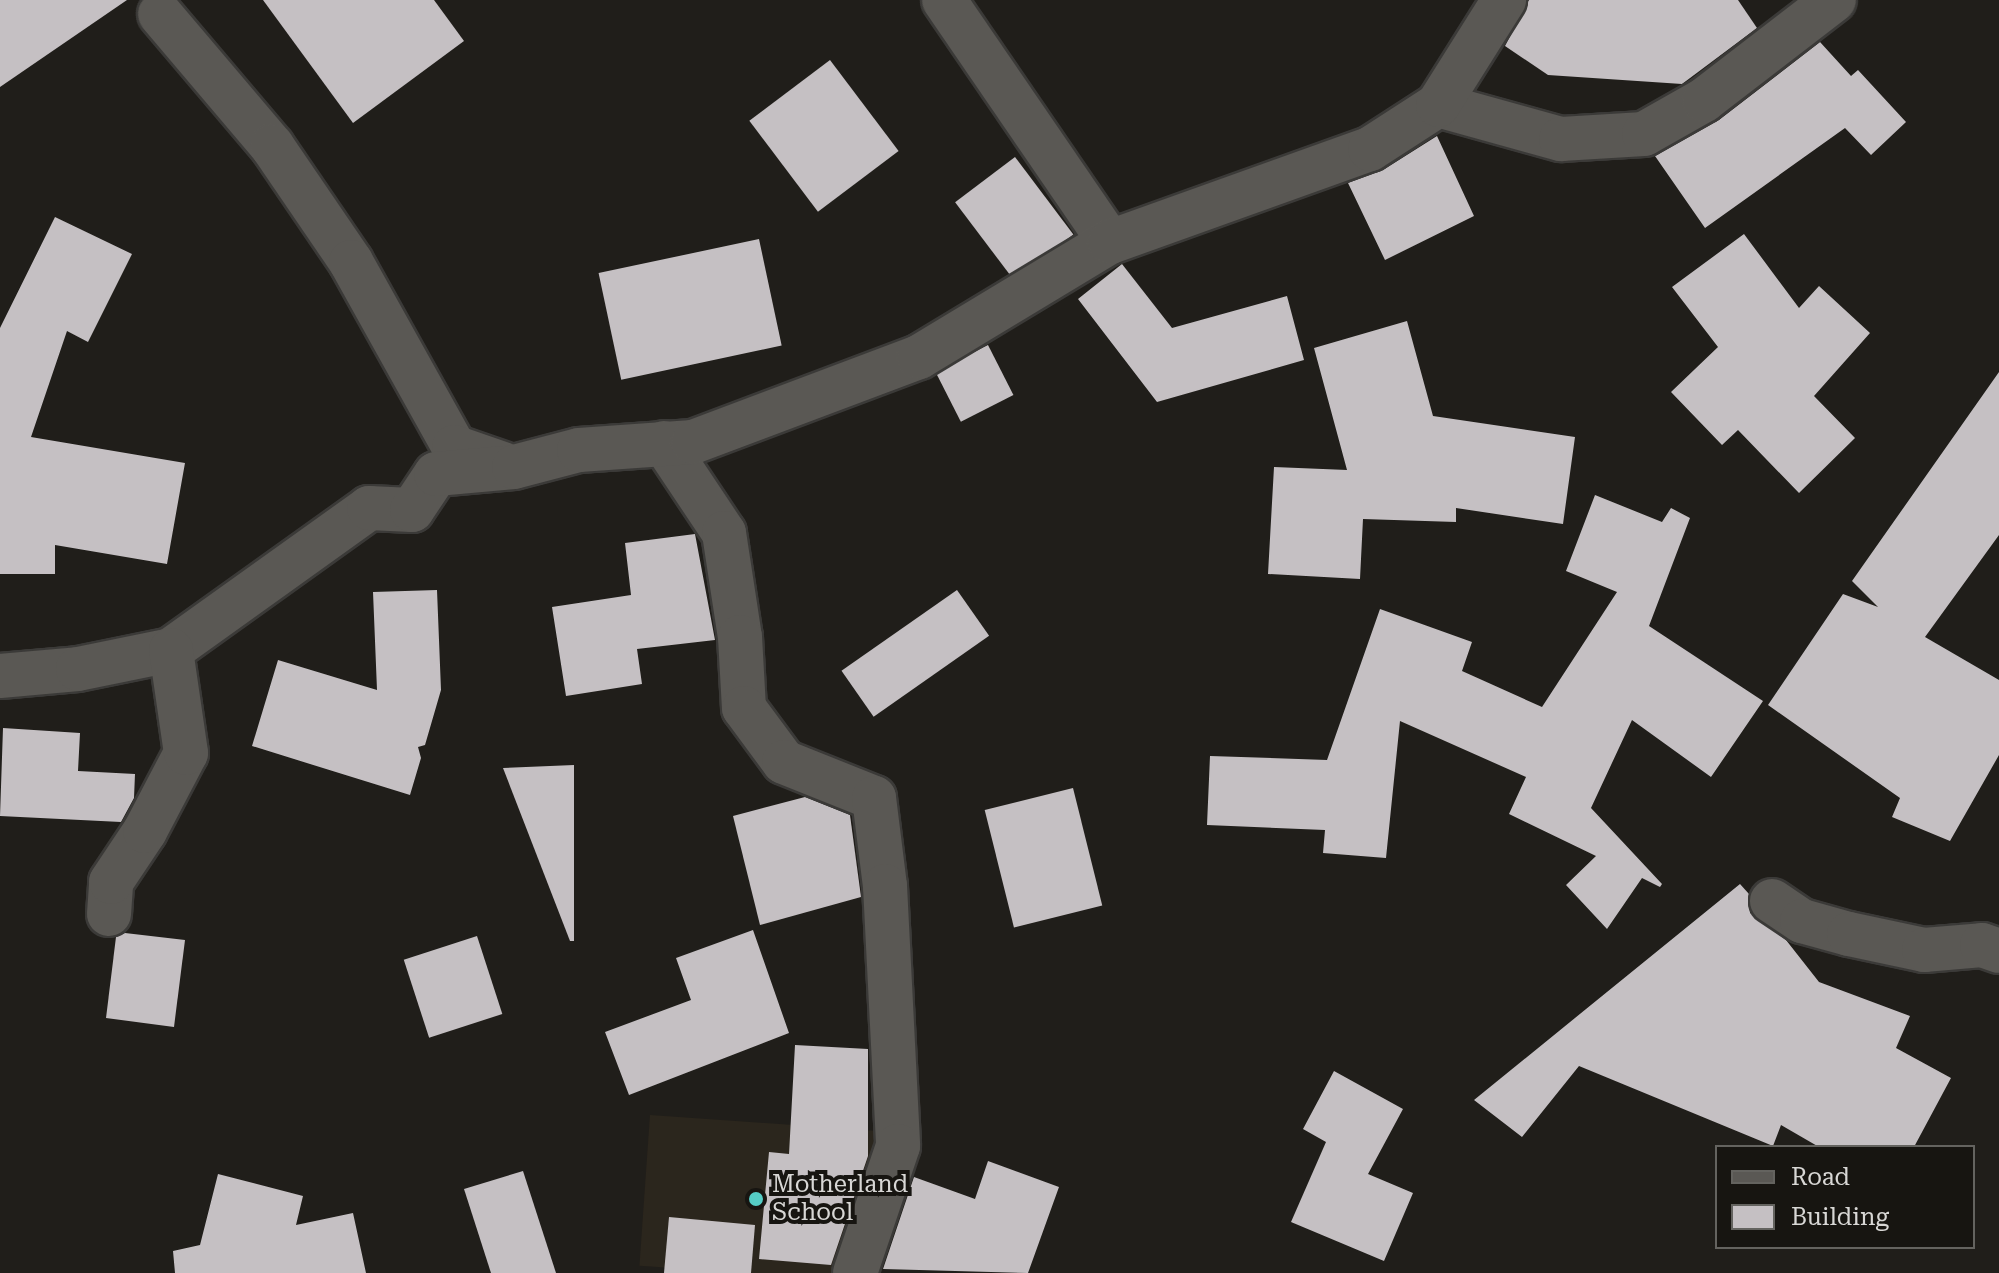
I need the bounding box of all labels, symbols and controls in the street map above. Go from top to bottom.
legend [1715,1145,1975,1249]
text: Road [1791,1163,1850,1191]
place label: Motherland School [772,1171,908,1227]
marker: Motherland School [747,1190,765,1208]
text: Building [1791,1203,1889,1231]

